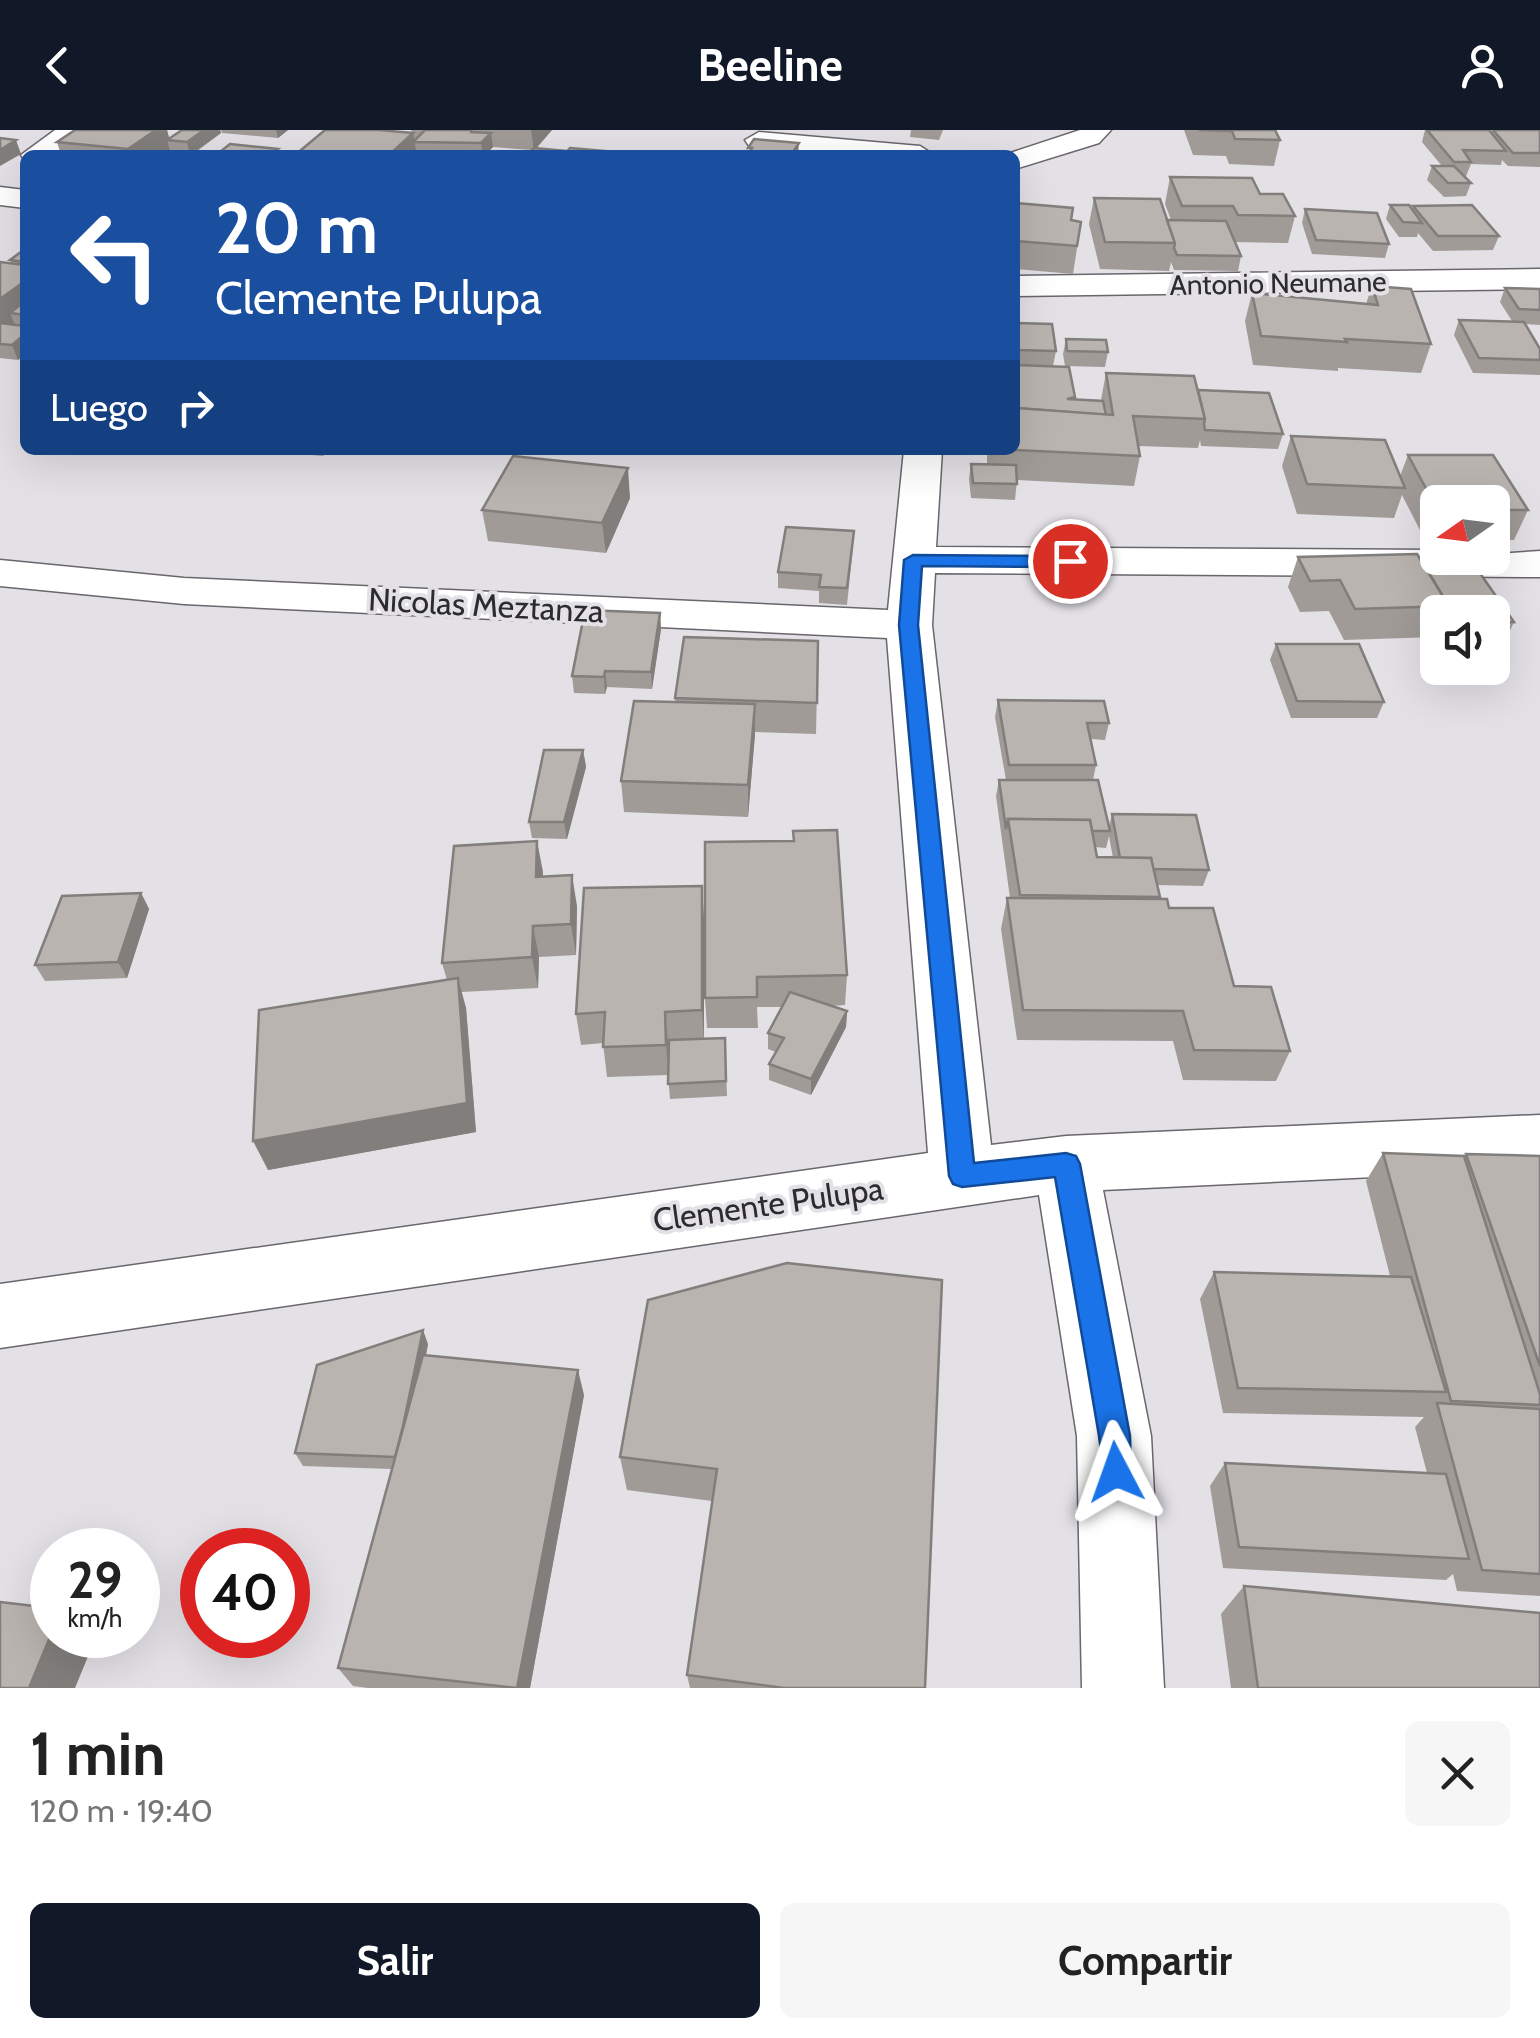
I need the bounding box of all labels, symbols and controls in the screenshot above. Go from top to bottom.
icon: back [30,38,85,93]
text: Beeline [697,38,843,92]
icon: person [1455,38,1510,93]
text: 20 m [215,185,378,271]
icon: left [50,190,180,320]
street label: Antonio Neumane [1169,264,1387,302]
text: Clemente Pulupa [215,271,542,325]
icon: right [168,380,223,435]
text: Luego [50,384,148,431]
north arrow [1420,485,1510,575]
map controls [1420,485,1510,685]
pin [1028,519,1113,604]
icon: arrive [1043,534,1098,589]
street label: Nicolas Meztanza [367,579,605,631]
button: sound [1420,595,1510,685]
street label: Clemente Pulupa [650,1168,886,1239]
position arrow [1064,1420,1168,1524]
speed limit sign: 40 [180,1528,310,1658]
text: 29 [68,1550,122,1611]
text: km/h [68,1603,122,1633]
text: 1 min [30,1717,165,1790]
button: close [1405,1721,1510,1826]
text: 120 m · 19:40 [30,1791,213,1830]
button: Salir [30,1903,760,2018]
button: Compartir [780,1903,1510,2018]

